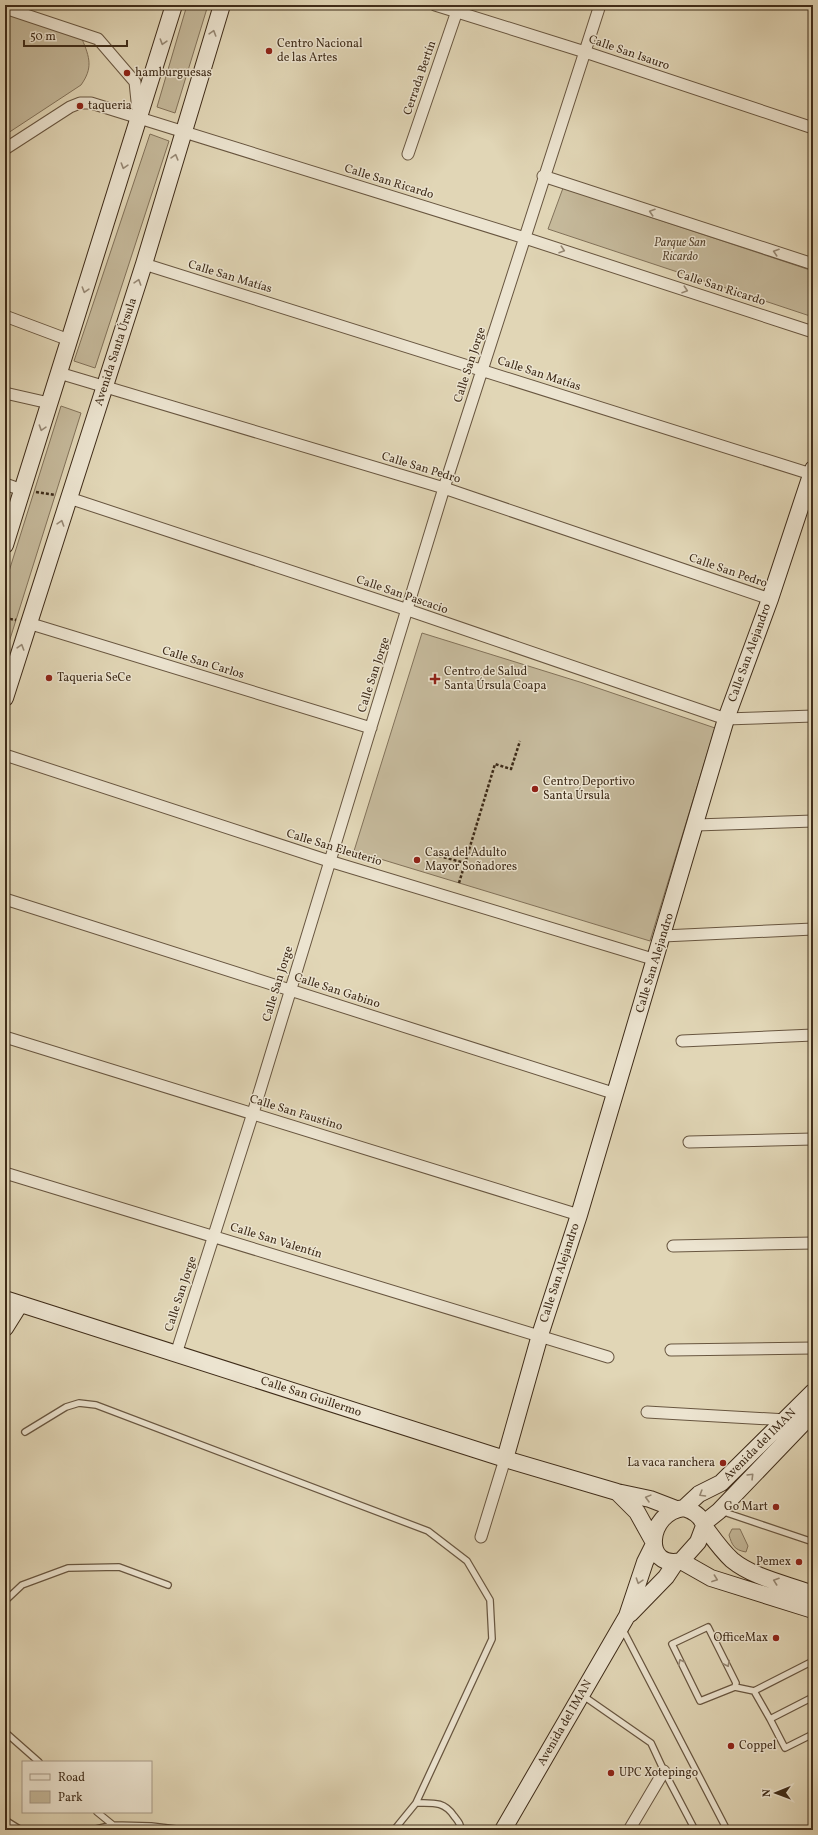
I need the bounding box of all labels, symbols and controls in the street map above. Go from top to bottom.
scale bar [24,22,127,48]
text: 50 m [30,29,56,45]
one-way arrow [208,30,217,37]
street label: Calle San Isauro [586,32,672,74]
place label: Centro Nacional de las Artes [277,36,363,66]
one-way arrow [159,39,168,46]
street label: Cerrada Bertín [400,39,440,117]
marker: Centro Nacional de las Artes [264,46,274,56]
place label: hamburguesas [135,65,212,81]
marker: hamburguesas [122,68,132,78]
place label: taqueria [88,98,132,114]
marker: taqueria [75,101,85,111]
one-way arrow [170,154,179,161]
street label: Calle San Ricardo [342,161,436,203]
one-way arrow [120,163,129,170]
one-way arrow [649,208,656,216]
park label: Parque San Ricardo [654,235,706,265]
one-way arrow [558,245,565,254]
one-way arrow [773,248,780,256]
street label: Calle San Matías [186,257,274,297]
street label: Calle San Ricardo [674,266,768,310]
one-way arrow [133,279,142,286]
one-way arrow [682,285,689,294]
one-way arrow [81,287,90,294]
street label: Avenida Santa Úrsula [90,296,141,408]
street label: Calle San Jorge [450,325,490,405]
street label: Calle San Matías [495,353,583,395]
one-way arrow [38,424,47,431]
street label: Calle San Pedro [380,448,462,488]
one-way arrow [56,520,64,527]
street label: Calle San Pedro [687,550,769,592]
street label: Calle San Pascacio [354,572,450,618]
street label: Calle San Alejandro [725,602,775,704]
street label: Calle San Jorge [354,635,394,715]
street label: Calle San Carlos [160,643,246,683]
one-way arrow [16,644,25,651]
place label: Centro de Salud Santa Úrsula Coapa [444,664,546,694]
place label: Taqueria SeCe [57,670,131,686]
marker: Taqueria SeCe [44,673,54,683]
marker: Centro de Salud Santa Úrsula Coapa [429,673,441,685]
place label: Centro Deportivo Santa Úrsula [543,774,635,804]
marker: Centro Deportivo Santa Úrsula [530,784,540,794]
street label: Calle San Eleuterio [284,826,384,870]
place label: Casa del Adulto Mayor Soñadores [425,845,517,875]
marker: Casa del Adulto Mayor Soñadores [412,855,422,865]
street label: Calle San Alejandro [632,911,678,1015]
street label: Calle San Jorge [259,944,297,1024]
street label: Calle San Gabino [292,970,382,1012]
street label: Calle San Faustino [247,1091,345,1135]
street label: Calle San Valentín [228,1219,324,1263]
street label: Calle San Alejandro [536,1221,584,1325]
street label: Calle San Jorge [161,1254,201,1334]
street label: Calle San Guillermo [258,1373,364,1421]
street label: Avenida del IMAN [720,1405,800,1485]
place label: La vaca ranchera [627,1455,715,1471]
marker: La vaca ranchera [718,1458,728,1468]
one-way arrow [746,1473,754,1481]
one-way arrow [699,1489,706,1496]
one-way arrow [644,1495,651,1503]
place label: Go Mart [724,1499,768,1515]
marker: Go Mart [771,1502,781,1512]
place label: Pemex [756,1554,791,1570]
marker: Pemex [794,1557,804,1567]
one-way arrow [711,1575,718,1583]
one-way arrow [636,1577,644,1584]
one-way arrow [773,1577,780,1585]
place label: OfficeMax [713,1630,768,1646]
marker: OfficeMax [771,1633,781,1643]
one-way arrow [678,1659,686,1667]
one-way arrow [722,1660,730,1667]
street label: Avenida del IMAN [534,1677,596,1769]
place label: Coppel [739,1738,777,1754]
marker: Coppel [726,1741,736,1751]
legend [22,1761,152,1813]
place label: UPC Xotepingo [619,1765,698,1781]
marker: UPC Xotepingo [606,1768,616,1778]
text: Road [58,1770,85,1786]
north arrow [756,1773,796,1813]
text: N [760,1789,775,1797]
text: Park [58,1790,83,1806]

